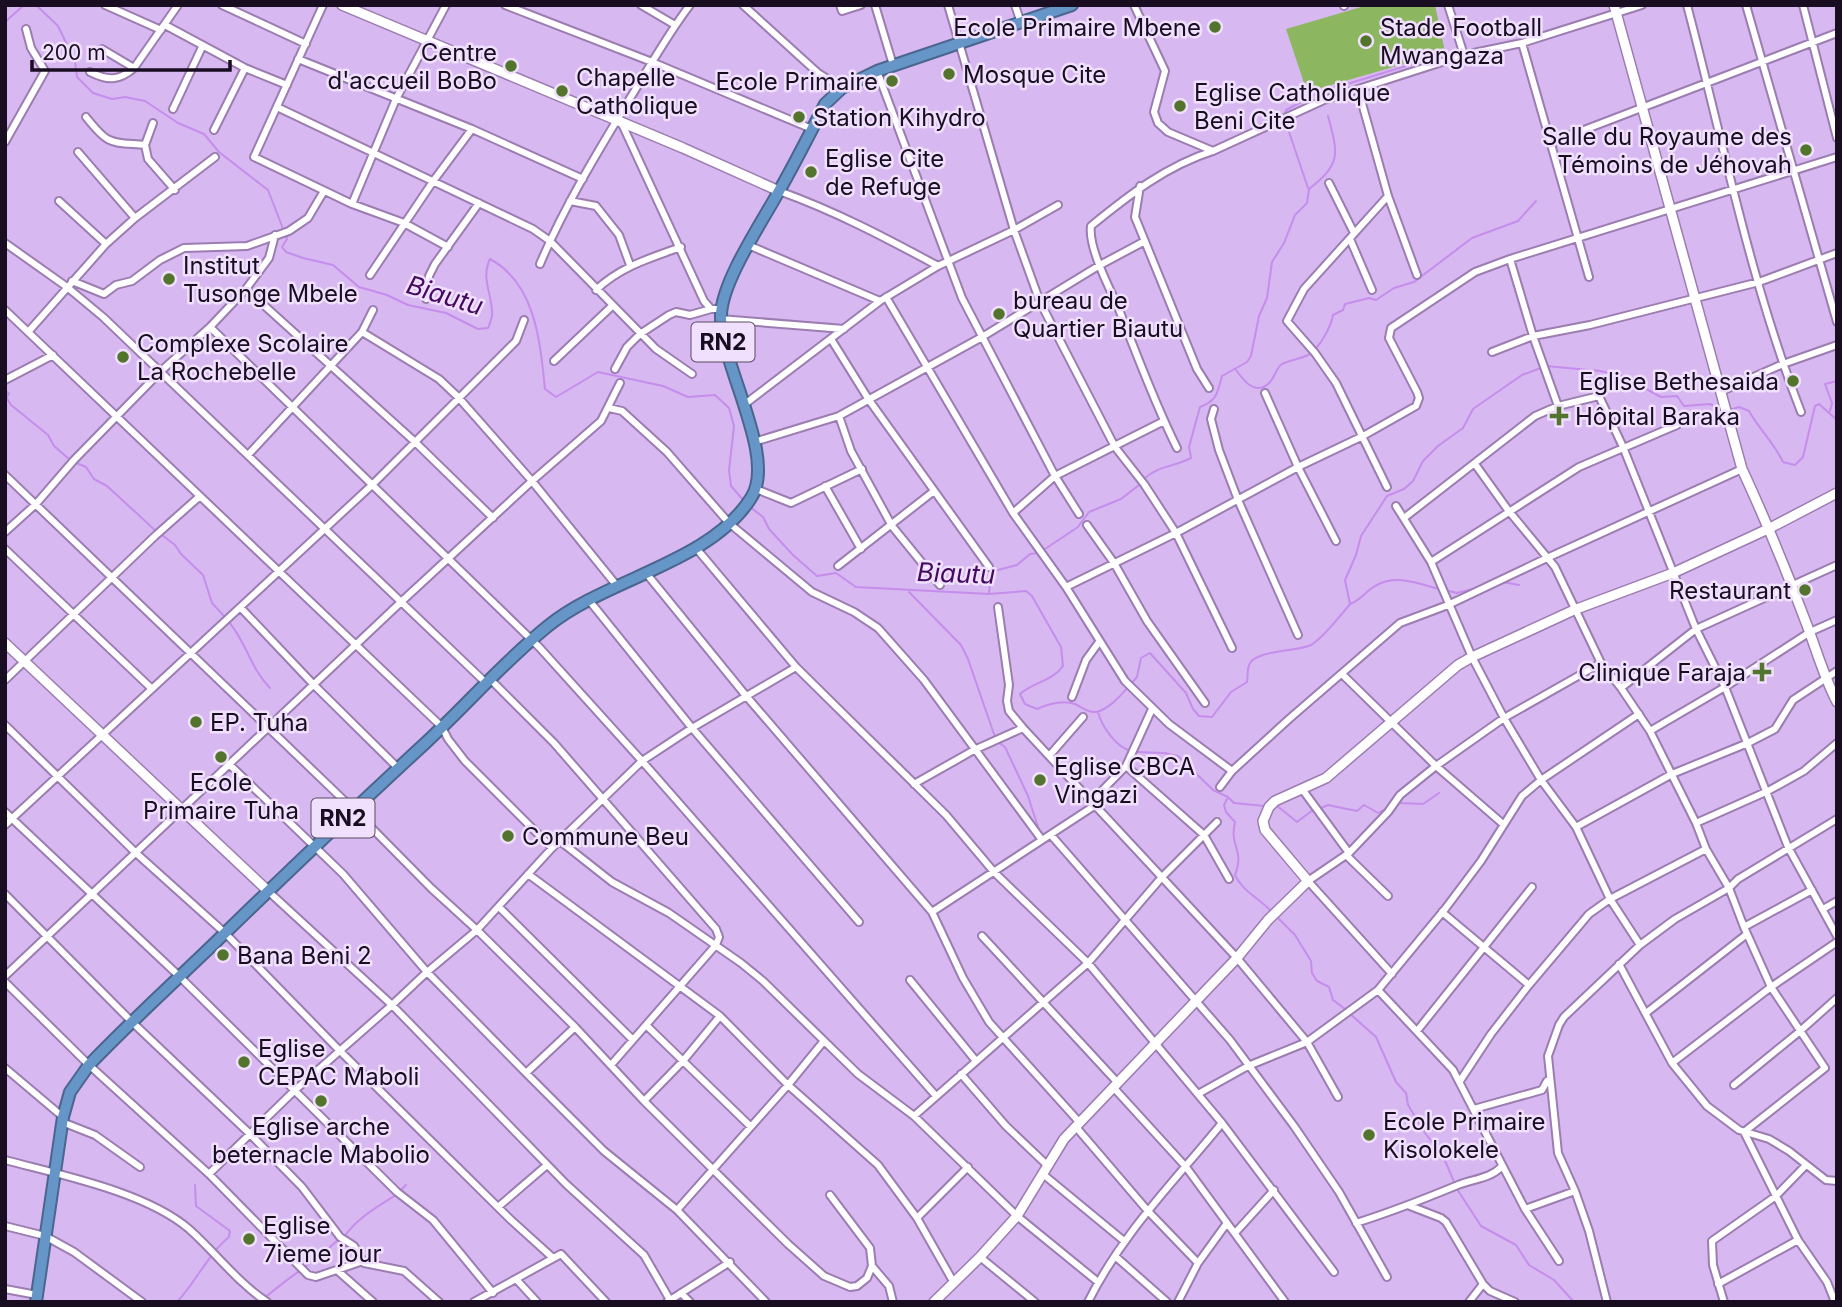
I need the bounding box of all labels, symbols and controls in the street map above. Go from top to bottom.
place label: Ecole Primaire Mbene [953,13,1201,42]
place label: Stade Football Mwangaza [1380,13,1542,70]
marker: Ecole Primaire Mbene [1207,19,1223,35]
scale bar [32,28,229,72]
marker: Stade Football Mwangaza [1358,33,1374,49]
place label: Centre d'accueil BoBo [327,38,497,95]
text: 200 m [42,40,106,65]
marker: Centre d'accueil BoBo [503,58,519,74]
place label: Mosque Cite [963,60,1106,89]
place label: Chapelle Catholique [576,63,698,120]
marker: Mosque Cite [941,66,957,82]
place label: Ecole Primaire [715,67,878,96]
marker: Ecole Primaire [884,73,900,89]
place label: Eglise Catholique Beni Cite [1194,78,1390,135]
marker: Chapelle Catholique [554,83,570,99]
marker: Eglise Catholique Beni Cite [1172,98,1188,114]
place label: Station Kihydro [813,103,986,132]
marker: Station Kihydro [791,109,807,125]
place label: Salle du Royaume des Témoins de Jéhovah [1542,122,1792,179]
marker: Salle du Royaume des Témoins de Jéhovah [1798,142,1814,158]
place label: Eglise Cite de Refuge [825,144,944,201]
marker: Eglise Cite de Refuge [803,164,819,180]
place label: Institut Tusonge Mbele [183,251,358,308]
water label: Biautu [403,269,487,321]
marker: Institut Tusonge Mbele [161,271,177,287]
place label: bureau de Quartier Biautu [1013,286,1183,343]
marker: bureau de Quartier Biautu [991,306,1007,322]
road number: RN2 [692,322,754,362]
place label: Complexe Scolaire La Rochebelle [137,329,348,386]
marker: Complexe Scolaire La Rochebelle [115,349,131,365]
place label: Eglise Bethesaida [1579,367,1779,396]
marker: Eglise Bethesaida [1785,373,1801,389]
place label: Hôpital Baraka [1575,402,1740,431]
marker: Hôpital Baraka [1549,406,1569,426]
water label: Biautu [916,556,996,590]
place label: Restaurant [1669,576,1791,605]
marker: Restaurant [1797,582,1813,598]
place label: Clinique Faraja [1578,658,1746,687]
marker: Clinique Faraja [1752,662,1772,682]
place label: EP. Tuha [210,708,308,737]
marker: EP. Tuha [188,714,204,730]
marker: Ecole Primaire Tuha [213,749,229,765]
place label: Eglise CBCA Vingazi [1054,752,1195,809]
place label: Ecole Primaire Tuha [143,768,299,825]
marker: Eglise CBCA Vingazi [1032,772,1048,788]
road number: RN2 [312,798,374,838]
place label: Commune Beu [522,822,689,851]
marker: Commune Beu [500,828,516,844]
place label: Bana Beni 2 [237,941,372,970]
marker: Bana Beni 2 [215,947,231,963]
place label: Eglise CEPAC Maboli [258,1034,419,1091]
marker: Eglise CEPAC Maboli [236,1054,252,1070]
marker: Eglise arche beternacle Mabolio [313,1093,329,1109]
place label: Ecole Primaire Kisolokele [1383,1107,1546,1164]
place label: Eglise arche beternacle Mabolio [212,1112,430,1169]
marker: Ecole Primaire Kisolokele [1361,1127,1377,1143]
place label: Eglise 7ieme jour [263,1211,382,1268]
marker: Eglise 7ieme jour [241,1231,257,1247]

